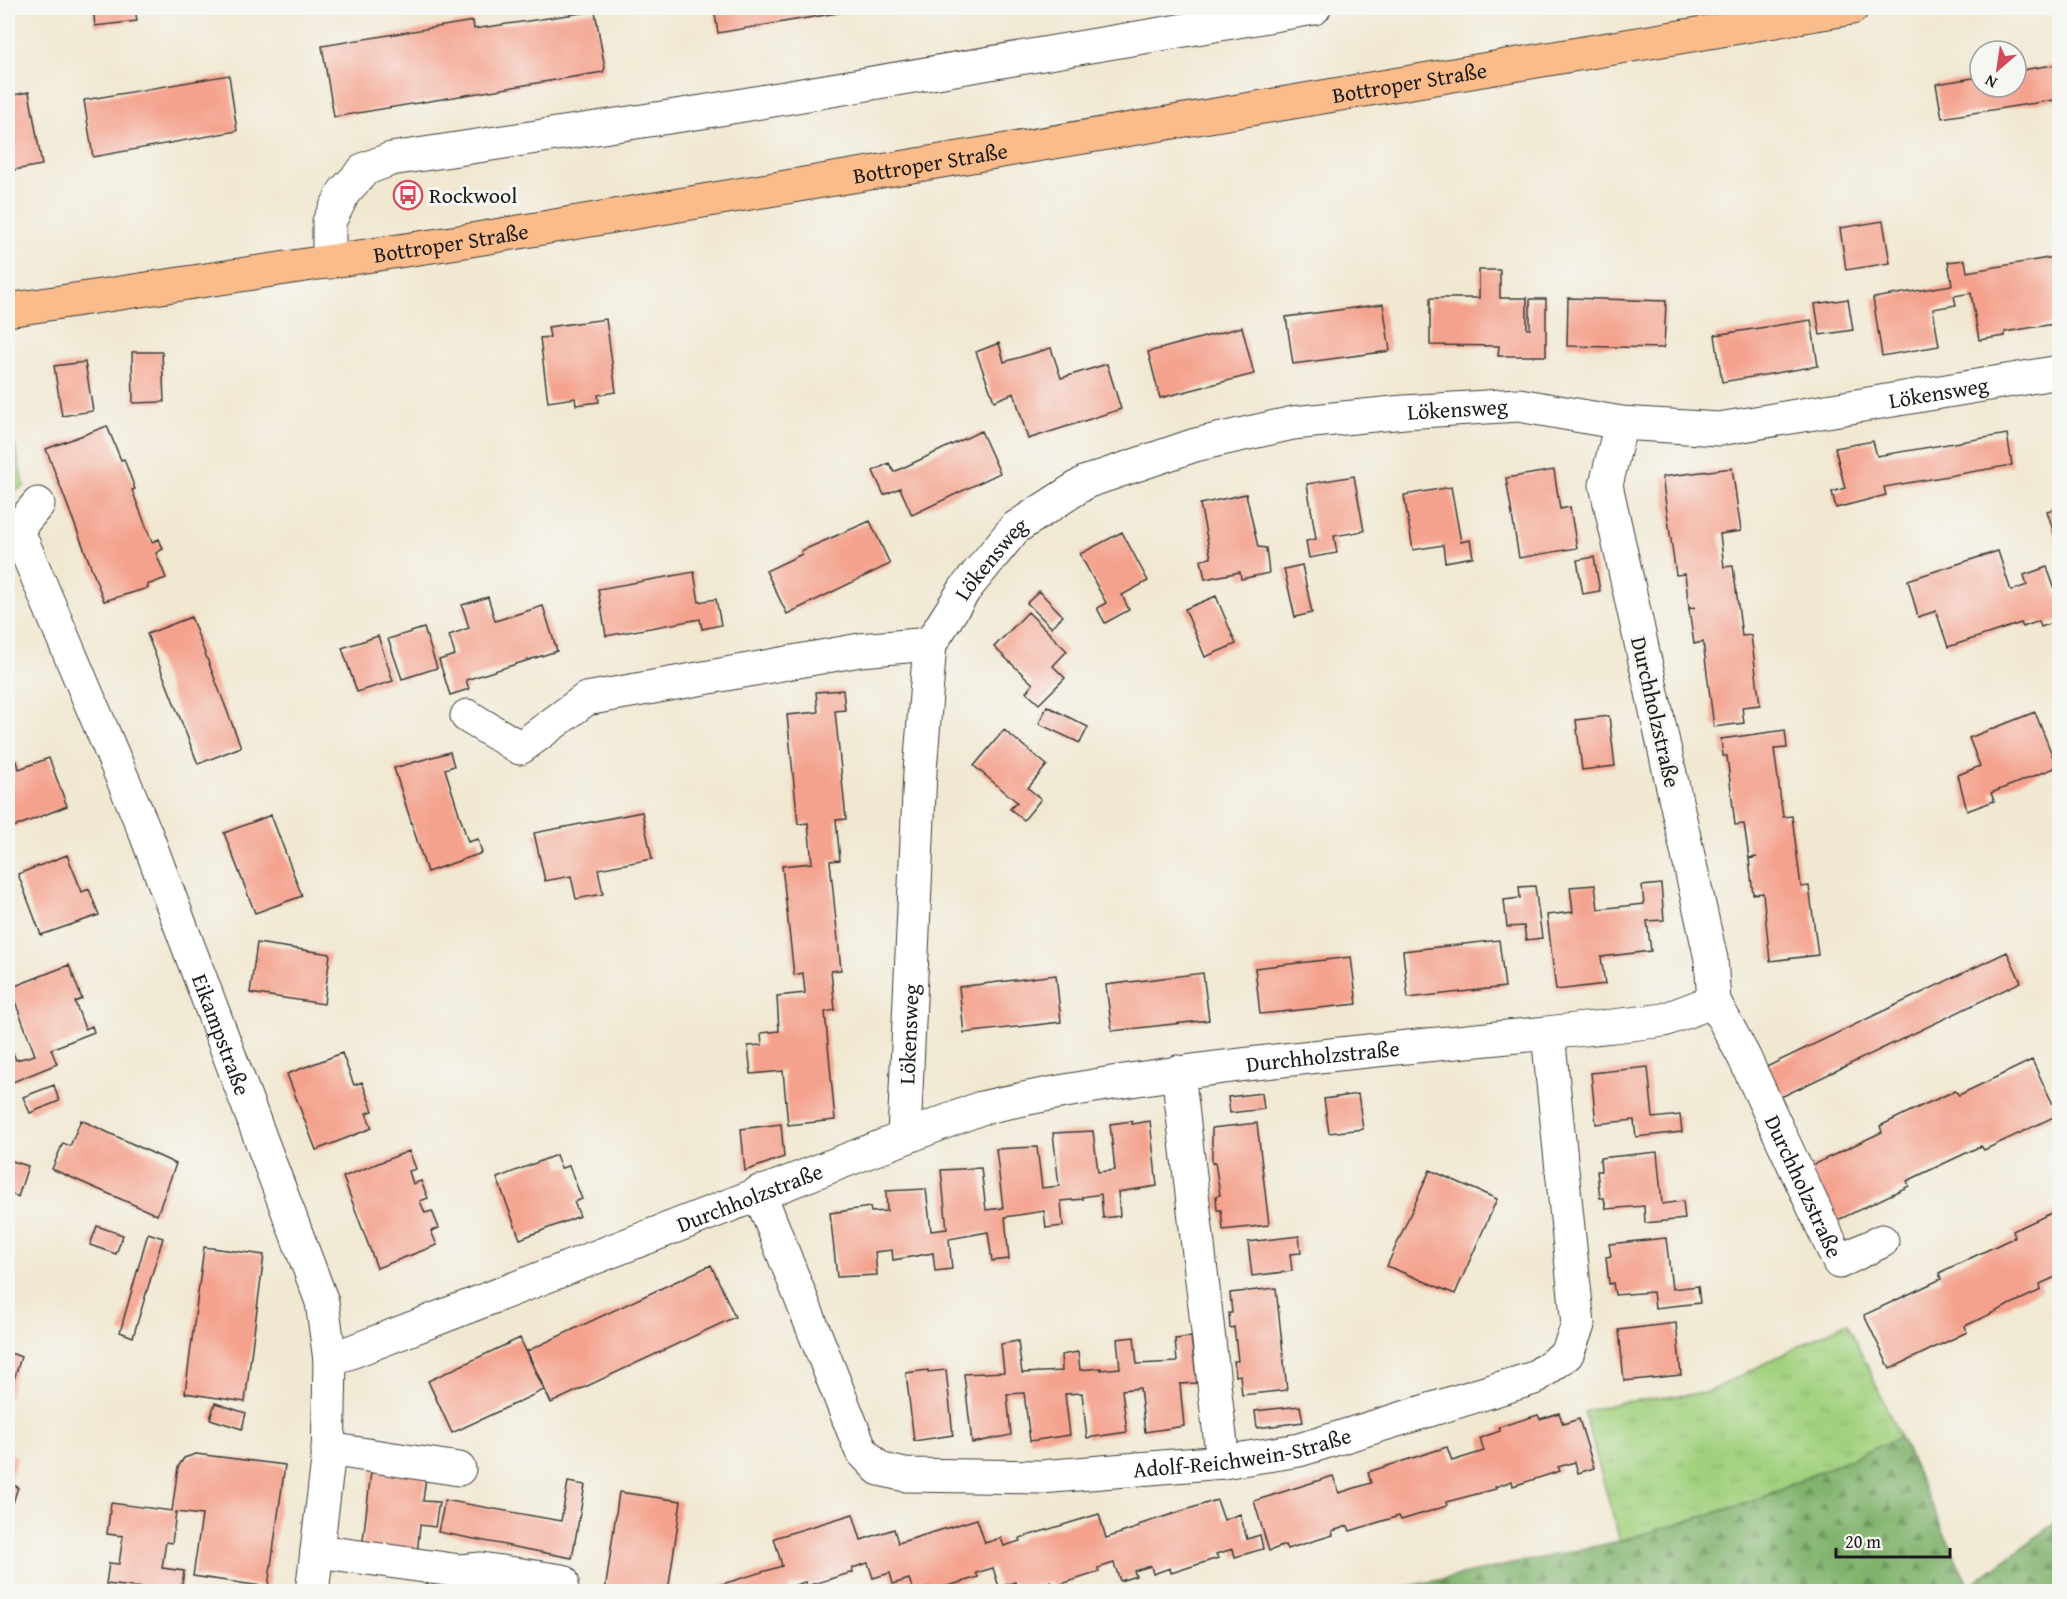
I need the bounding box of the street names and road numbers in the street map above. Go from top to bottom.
street label: Bottroper Straße [1330,54,1489,111]
street label: Bottroper Straße [851,134,1010,192]
street label: Bottroper Straße [371,215,531,271]
street label: Lökensweg [1886,368,1991,416]
street label: Lökensweg [1406,390,1509,428]
street label: Lökensweg [946,508,1033,606]
street label: Durchholzstraße [1623,633,1689,791]
street label: Eikampstraße [184,969,259,1100]
street label: Lökensweg [890,983,927,1085]
street label: Durchholzstraße [1244,1032,1401,1080]
street label: Durchholzstraße [1757,1110,1851,1263]
street label: Durchholzstraße [672,1155,827,1240]
street label: Adolf-Reichwein-Straße [1132,1419,1355,1485]

